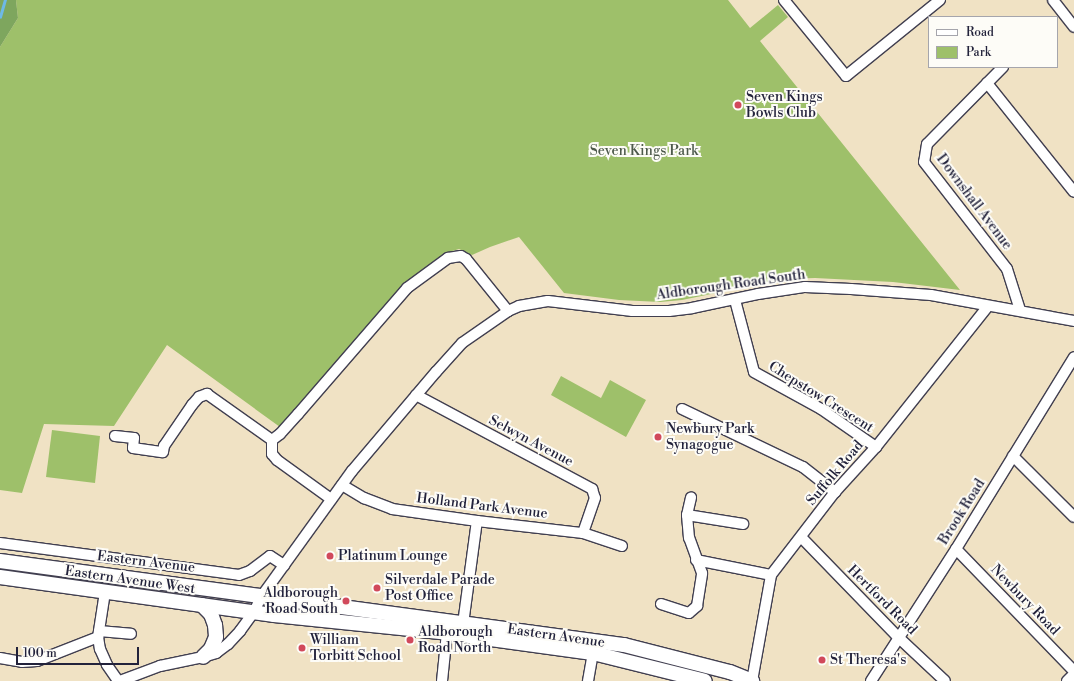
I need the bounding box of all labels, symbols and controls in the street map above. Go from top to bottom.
legend [928,16,1058,68]
text: Road [966,25,994,40]
text: Park [966,45,991,60]
place label: Seven Kings Bowls Club [746,89,823,122]
marker: Seven Kings Bowls Club [733,100,743,110]
park label: Seven Kings Park [590,143,698,159]
street label: Downshall Avenue [933,151,1015,253]
street label: Aldborough Road South [655,266,807,304]
street label: Chepstow Crescent [765,358,877,436]
street label: Selwyn Avenue [486,412,576,470]
place label: Newbury Park Synagogue [666,421,754,454]
marker: Newbury Park Synagogue [653,432,663,442]
street label: Suffolk Road [803,437,867,509]
street label: Brook Road [935,476,989,548]
street label: Holland Park Avenue [416,490,548,522]
street label: Eastern Avenue [96,548,196,576]
place label: Platinum Lounge [338,548,447,564]
marker: Platinum Lounge [325,551,335,561]
street label: Newbury Road [987,561,1063,639]
street label: Hertford Road [844,562,920,638]
street label: Eastern Avenue West [64,563,196,597]
place label: Silverdale Parade Post Office [385,572,495,604]
marker: Silverdale Parade Post Office [372,583,382,593]
place label: Aldborough Road South [263,585,338,618]
marker: Aldborough Road South [341,596,351,606]
street label: Eastern Avenue [506,621,606,651]
place label: Aldborough Road North [418,624,493,656]
place label: William Torbitt School [310,632,401,664]
marker: Aldborough Road North [405,635,415,645]
scale bar [18,639,141,665]
marker: William Torbitt School [297,643,307,653]
text: 100 m [23,646,57,661]
place label: St Theresa's [830,652,906,668]
marker: St Theresa's [817,655,827,665]

